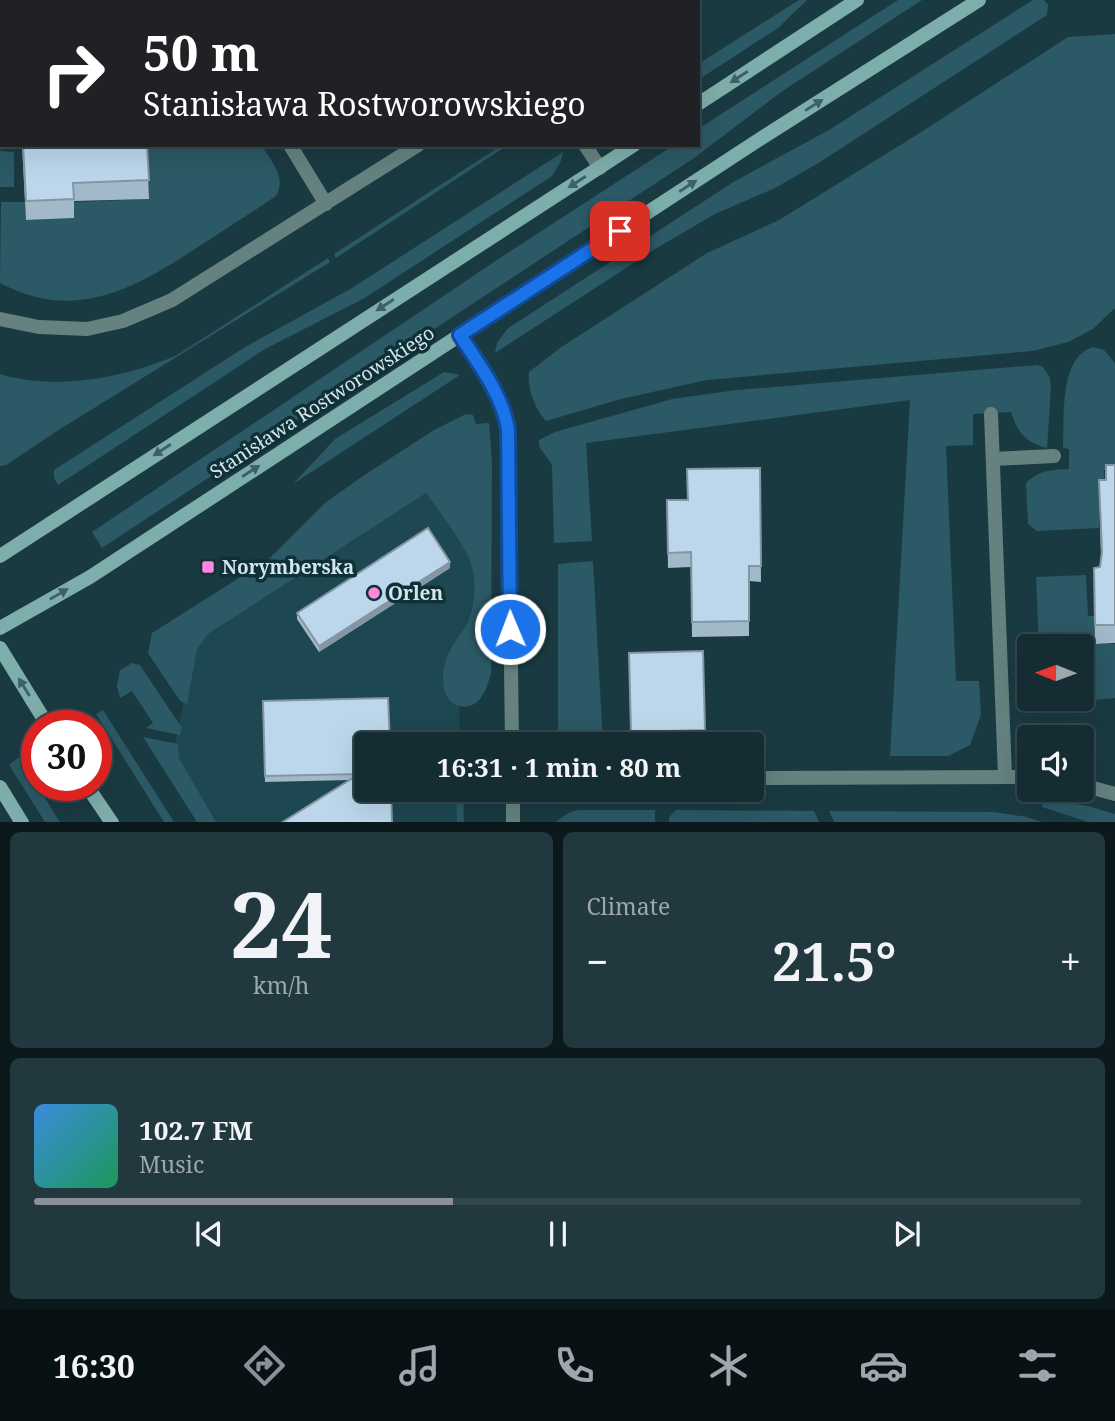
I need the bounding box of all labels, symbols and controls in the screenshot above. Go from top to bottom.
text: 50 m [143,19,259,85]
icon: right [28,28,119,119]
one-way arrow [729,71,748,84]
text: Stanisława Rostworowskiego [143,82,586,125]
one-way arrow [805,98,824,111]
one-way arrow [567,176,587,189]
one-way arrow [678,180,697,193]
pin [590,201,650,261]
icon: arrive [601,212,639,250]
one-way arrow [376,299,395,312]
street label: Stanisława Rostworowskiego [205,319,439,485]
one-way arrow [152,443,171,456]
one-way arrow [241,465,260,478]
place label: Norymberska [222,554,354,580]
marker: Norymberska [200,559,216,575]
place label: Orlen [388,580,443,606]
marker: Orlen [366,585,382,601]
one-way arrow [50,588,69,600]
position arrow [473,592,547,666]
north arrow [1017,634,1094,710]
map controls [1017,634,1094,802]
one-way arrow [18,678,30,697]
speed limit sign: 30 [21,710,112,801]
button: sound [1017,725,1094,802]
text: 16:31 · 1 min · 80 m [437,749,681,785]
text: 24 [230,861,333,985]
text: Climate [587,890,670,922]
text: 21.5° [772,925,896,996]
text: − [587,935,609,987]
text: + [1060,935,1081,987]
text: km/h [253,969,309,1001]
text: 102.7 FM [139,1112,253,1148]
text: Music [139,1148,204,1180]
icon: previous [190,1215,228,1253]
icon: pause [539,1215,577,1253]
icon: next [888,1215,926,1253]
icon: directions [240,1341,289,1390]
icon: music [395,1341,444,1390]
icon: phone [550,1341,599,1390]
icon: climate [704,1341,753,1390]
icon: car [859,1341,908,1390]
icon: filters [1013,1341,1062,1390]
text: 16:30 [53,1344,135,1387]

